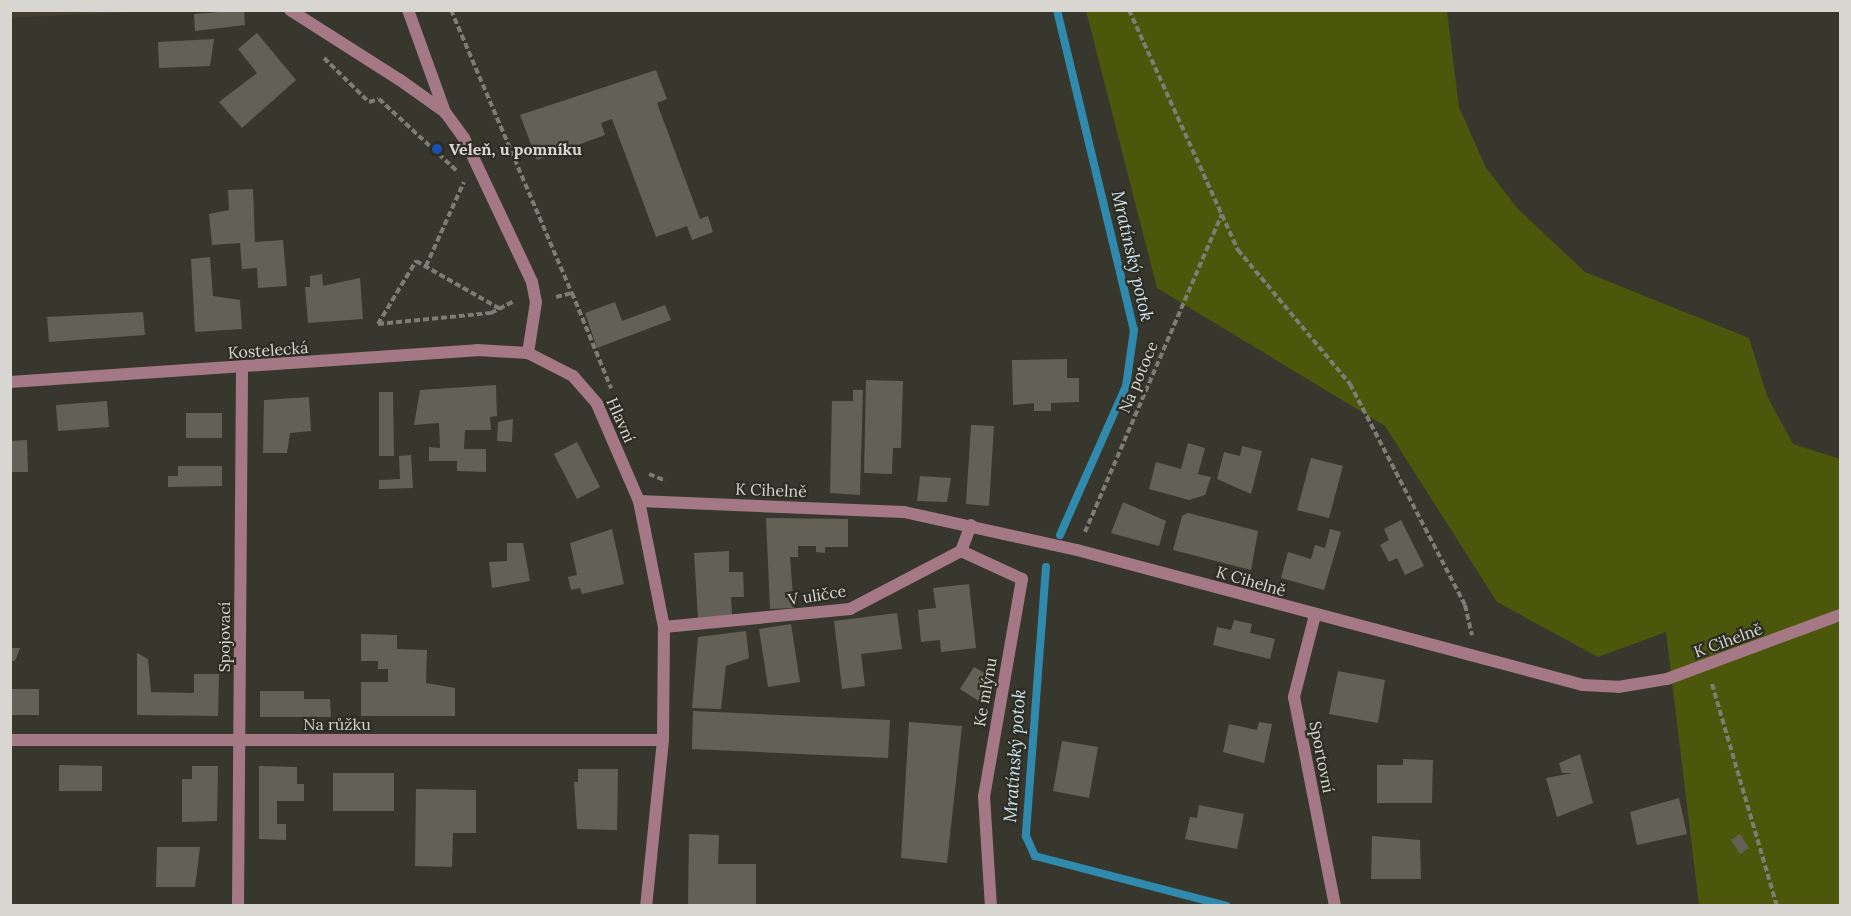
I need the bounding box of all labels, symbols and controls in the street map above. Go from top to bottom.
place label: Veleň, u pomníku [449,139,582,159]
marker: Veleň, u pomníku [430,142,444,156]
water label: Mratínský potok [1106,188,1158,324]
street label: Kostelecká [227,338,309,362]
street label: Na potoce [1114,338,1162,416]
street label: Hlavní [603,395,639,445]
street label: K Cihelně [735,479,807,501]
street label: K Cihelně [1214,562,1288,600]
street label: V uličce [787,581,847,609]
street label: Spojovací [214,602,234,672]
street label: K Cihelně [1691,619,1765,661]
street label: Ke mlýnu [969,656,1001,728]
water label: Mratínský potok [1000,689,1030,823]
street label: Na růžku [303,714,371,734]
street label: Sportovní [1306,719,1338,795]

